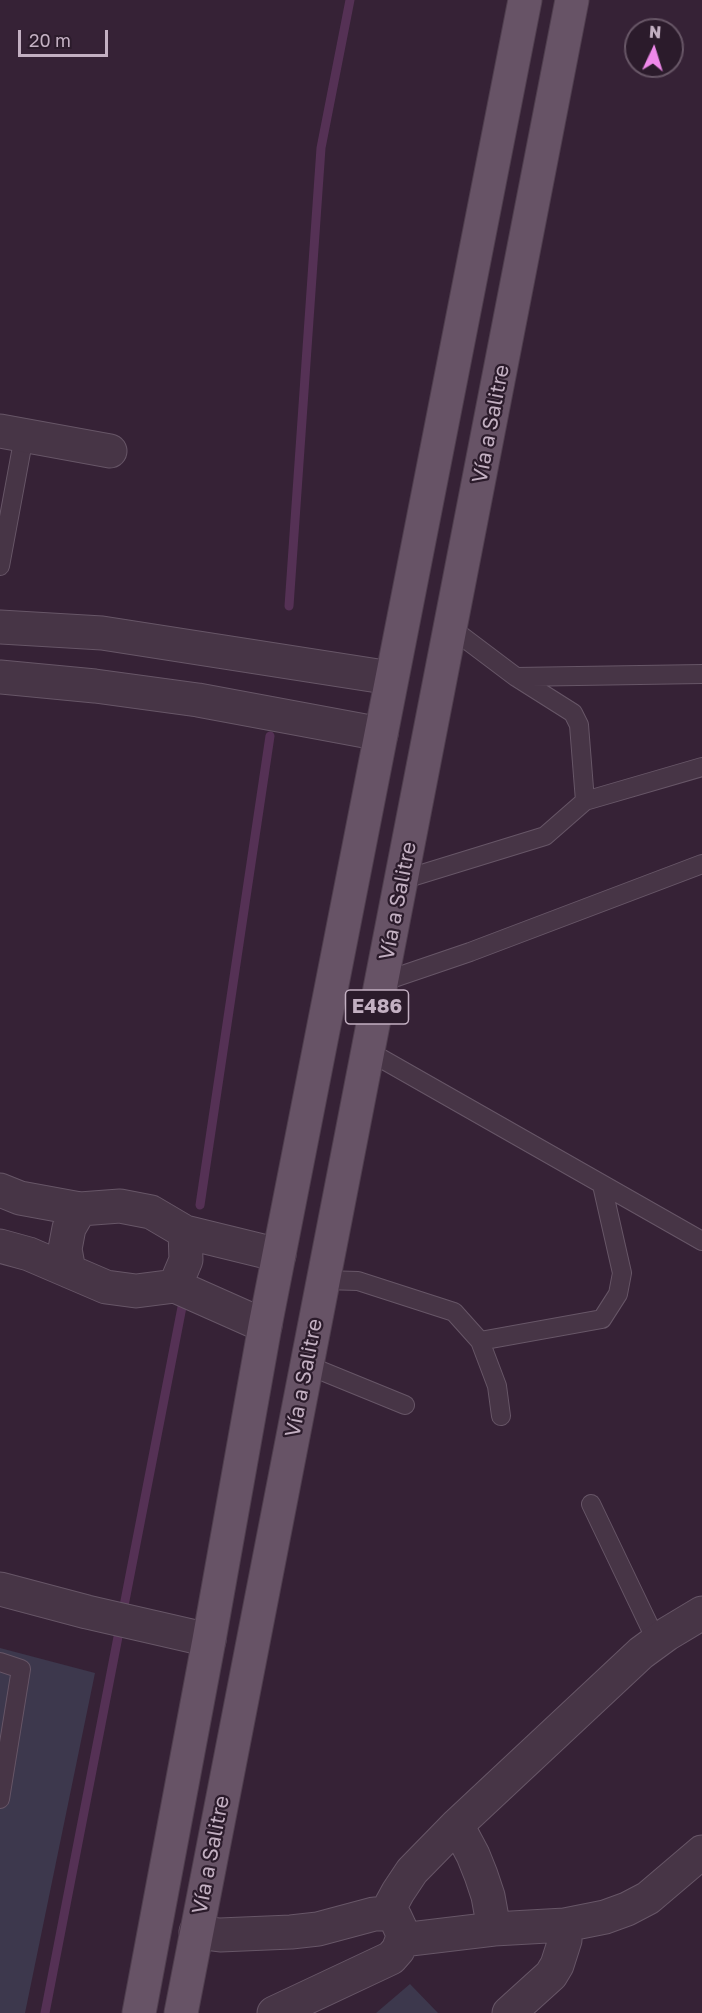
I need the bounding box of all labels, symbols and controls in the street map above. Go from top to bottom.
scale bar [21,18,111,56]
north arrow [624,18,684,78]
text: N [648,22,662,42]
text: 20 m [29,29,71,51]
street label: Vía a Salitre [467,363,515,485]
street label: Vía a Salitre [374,840,422,962]
road number: E486 [346,990,409,1024]
street label: Vía a Salitre [280,1317,328,1439]
street label: Vía a Salitre [187,1794,235,1916]

